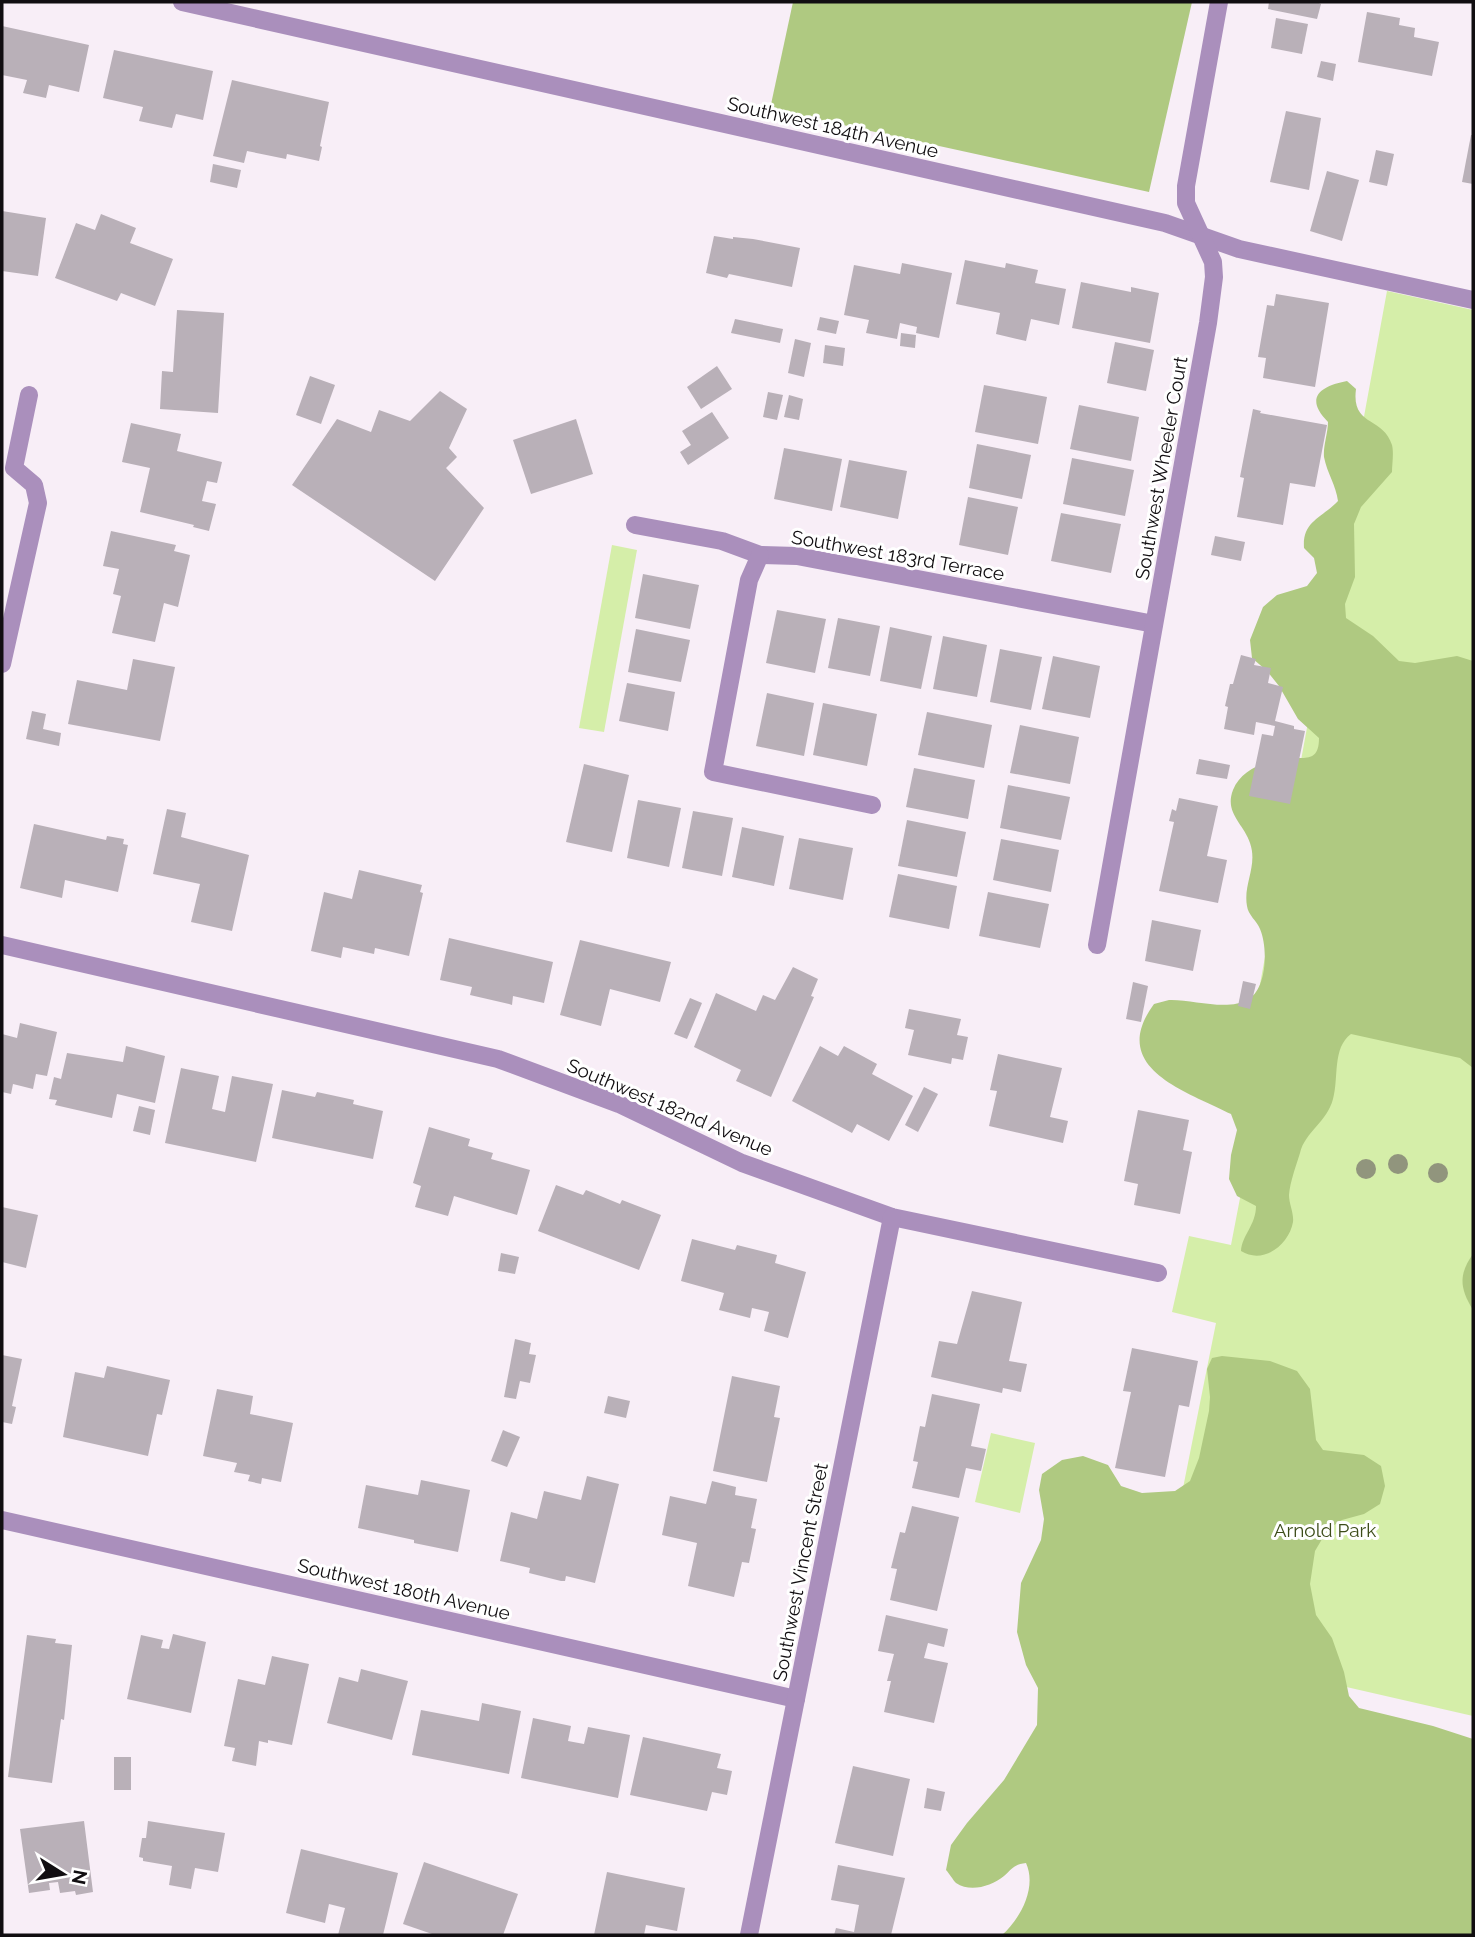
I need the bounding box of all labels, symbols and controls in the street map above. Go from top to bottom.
street label: Southwest 184th Avenue [725,92,941,162]
street label: Southwest Wheeler Court [1130,354,1192,582]
street label: Southwest 183rd Terrace [790,525,1006,585]
street label: Southwest 182nd Avenue [564,1054,776,1160]
street label: Southwest Vincent Street [768,1460,832,1683]
park label: Arnold Park [1274,1519,1376,1541]
street label: Southwest 180th Avenue [296,1554,512,1624]
north arrow [28,1839,98,1909]
text: N [68,1868,92,1886]

